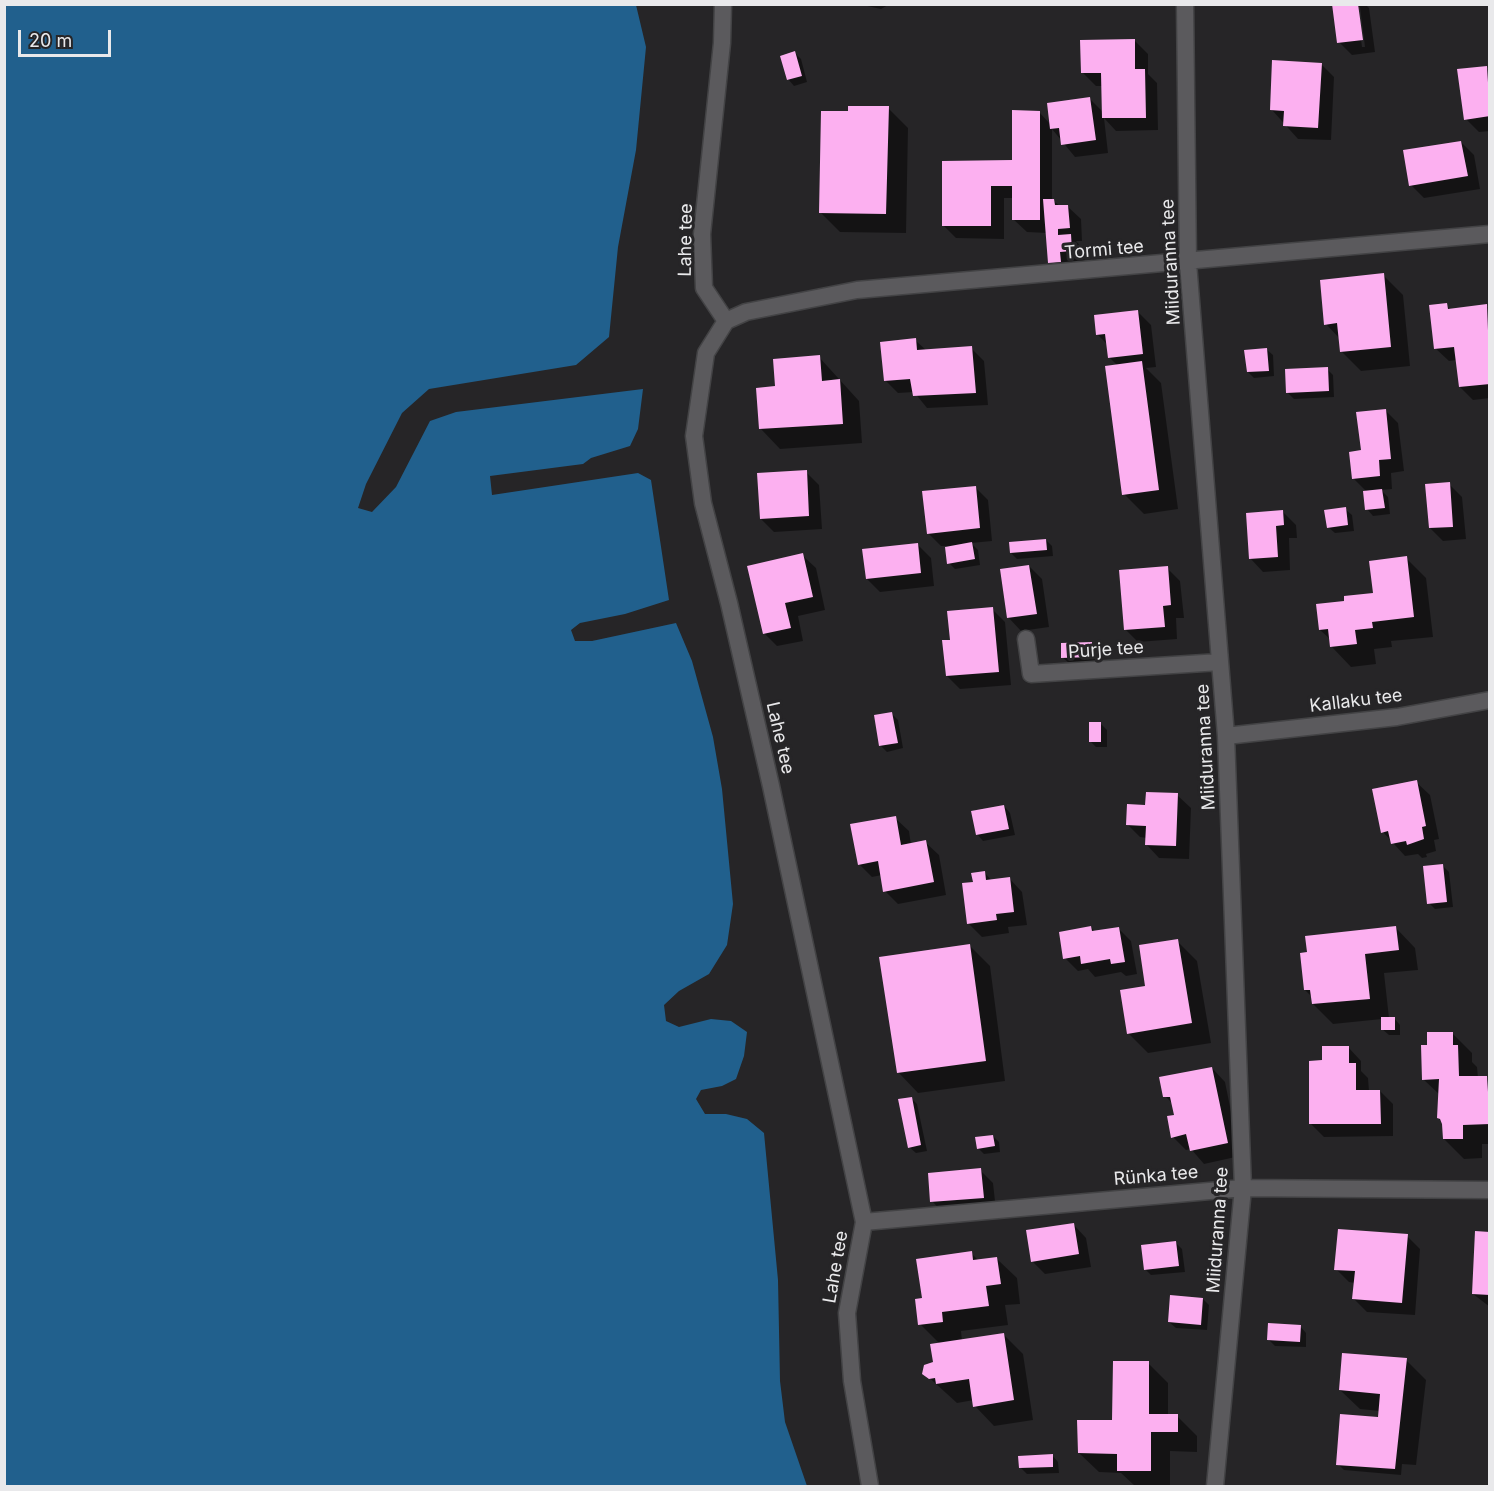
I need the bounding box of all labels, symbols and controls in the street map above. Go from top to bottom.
scale bar [21,18,114,56]
text: 20 m [29,30,72,51]
street label: Miiduranna tee [1157,198,1185,326]
street label: Lahe tee [675,203,697,277]
street label: Tormi tee [1063,236,1145,264]
street label: Purje tee [1067,637,1145,663]
street label: Miiduranna tee [1192,683,1220,811]
street label: Kallaku tee [1308,685,1404,717]
street label: Lahe tee [761,700,799,776]
street label: Rünka tee [1113,1162,1199,1190]
street label: Miiduranna tee [1203,1166,1233,1294]
street label: Lahe tee [819,1229,853,1305]

